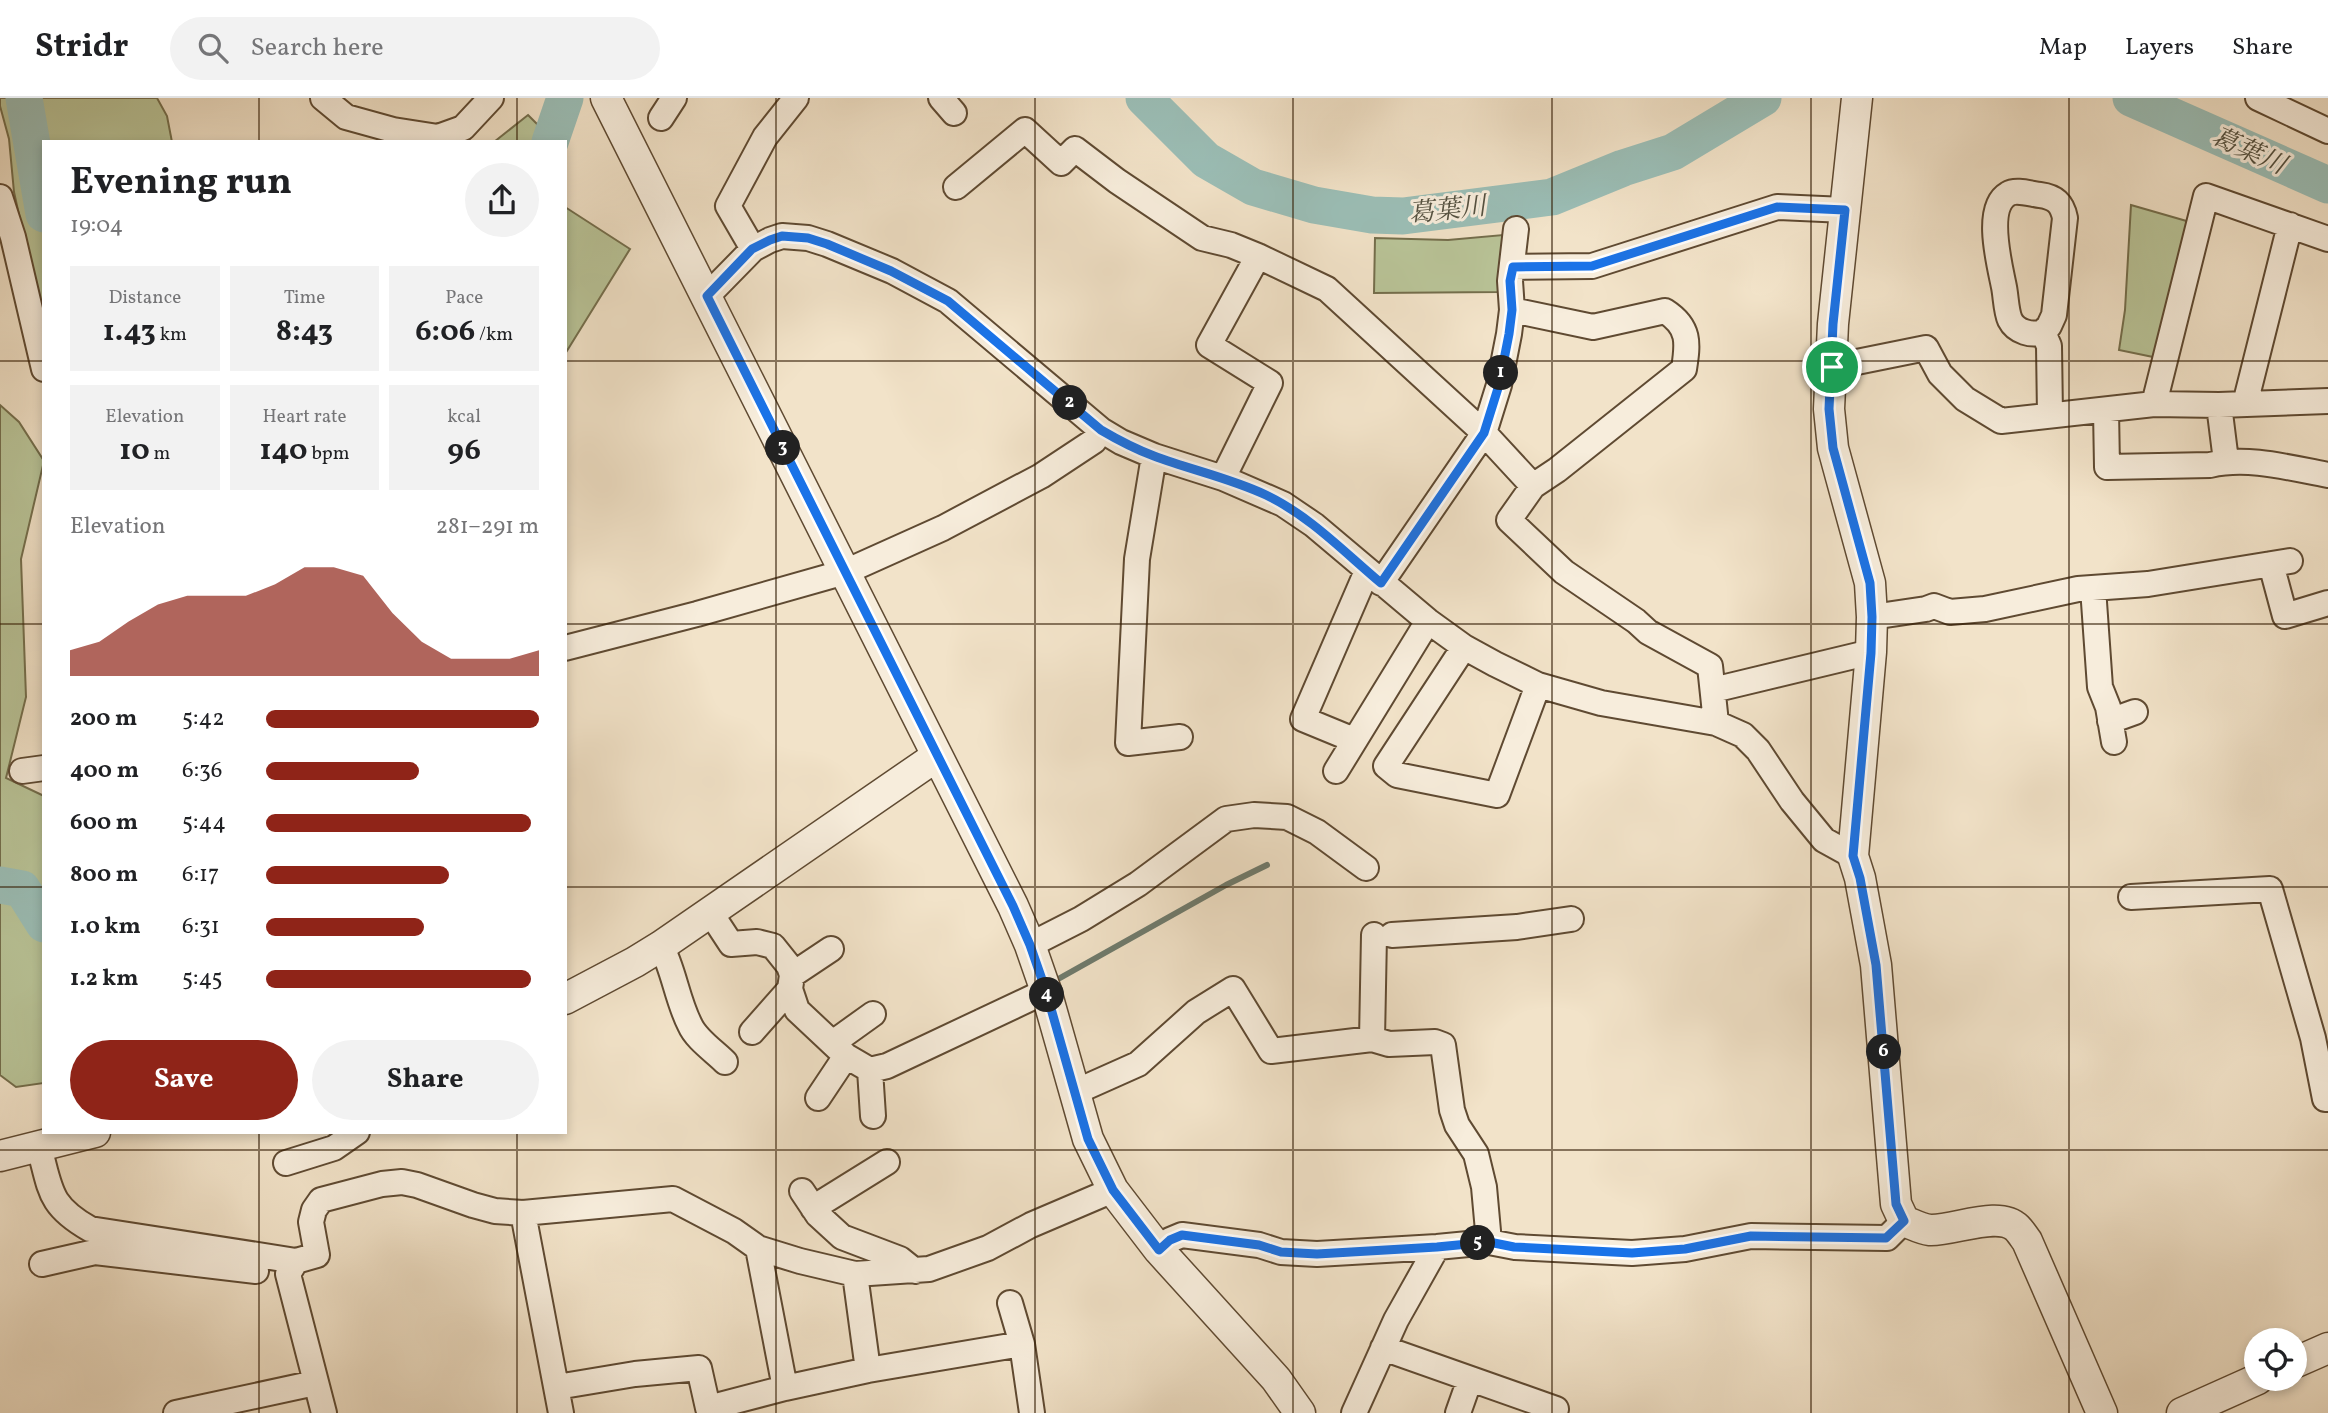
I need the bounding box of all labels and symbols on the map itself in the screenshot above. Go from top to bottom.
water label: 葛葉川 [2205,120,2294,185]
water label: 葛葉川 [1407,189,1491,233]
pin [1802,337,1862,397]
pin: 1 [1484,356,1518,390]
pin: 2 [1052,386,1088,420]
pin: 3 [766,430,800,466]
pin: 4 [1030,978,1064,1012]
pin: 6 [1867,1034,1902,1070]
pin: 5 [1460,1226,1496,1260]

